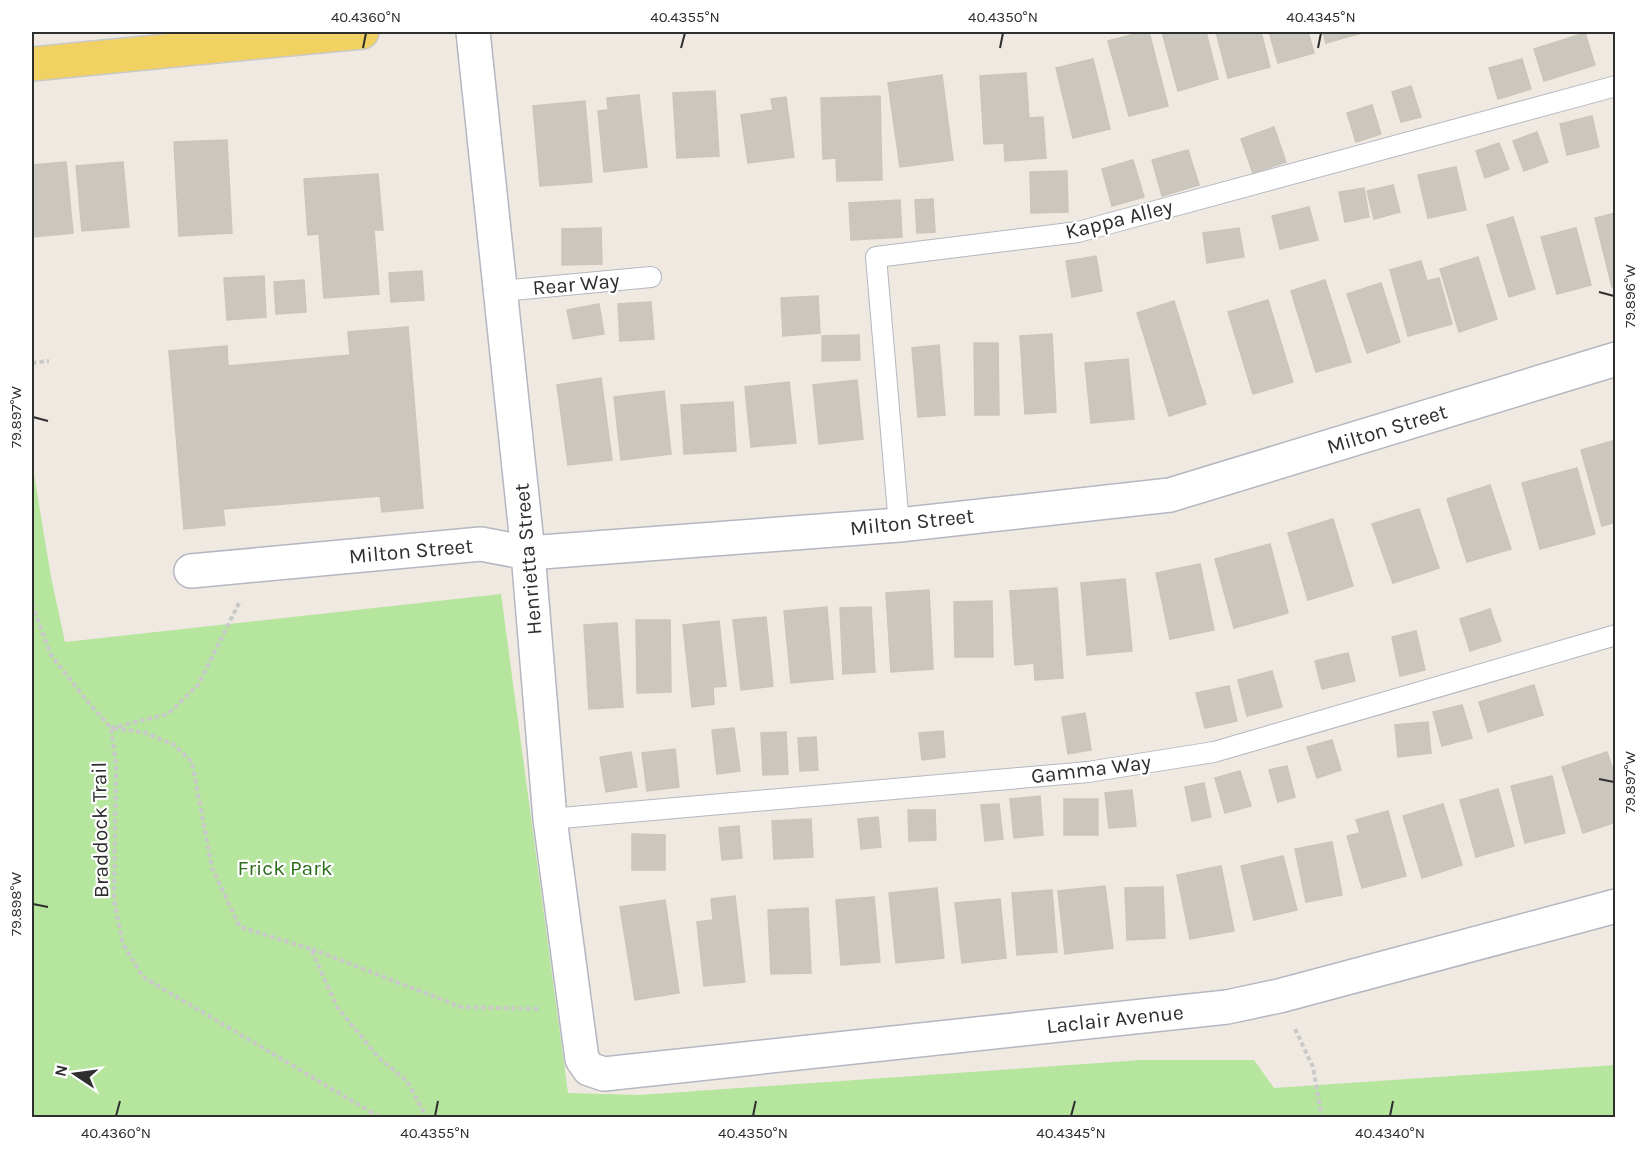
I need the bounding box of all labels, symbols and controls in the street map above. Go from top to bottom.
text: 40.4360°N [331,8,401,26]
text: 40.4355°N [650,8,720,26]
text: 40.4350°N [968,8,1038,26]
text: 40.4345°N [1286,8,1356,26]
street label: Kappa Alley [1063,194,1175,244]
text: 79.896°W [1621,264,1639,328]
street label: Rear Way [532,268,621,300]
text: 79.897°W [7,385,25,448]
street label: Milton Street [1324,399,1450,459]
street label: Henrietta Street [509,482,547,636]
street label: Milton Street [849,504,975,540]
street label: Milton Street [348,534,474,568]
street label: Gamma Way [1030,750,1152,788]
text: 79.897°W [1621,750,1639,813]
street label: Braddock Trail [87,762,113,898]
park label: Frick Park [237,856,333,880]
text: 79.898°W [7,871,25,936]
street label: Laclair Avenue [1045,1000,1185,1038]
north arrow [45,1044,105,1104]
text: N [50,1063,71,1078]
text: 40.4360°N [81,1124,151,1142]
text: 40.4355°N [400,1124,470,1142]
text: 40.4350°N [718,1124,788,1142]
text: 40.4345°N [1036,1124,1106,1142]
text: 40.4340°N [1355,1124,1425,1142]

